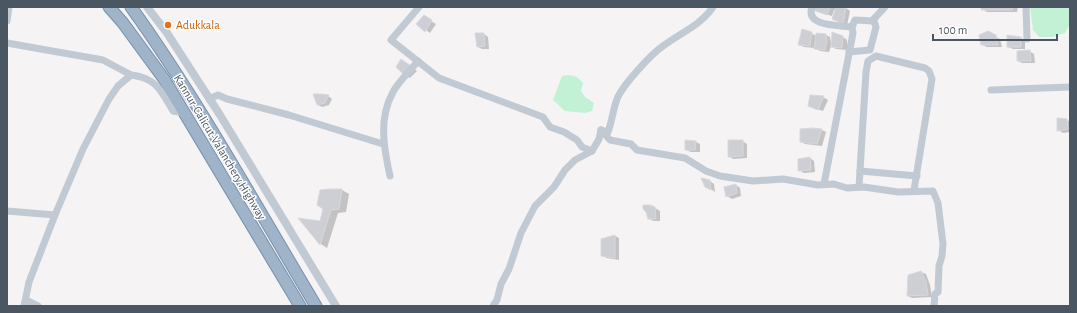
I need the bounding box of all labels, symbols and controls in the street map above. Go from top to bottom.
scale bar [933,16,1057,42]
place label: Adukkala [176,19,220,31]
marker: Adukkala [163,20,173,30]
text: 100 m [939,24,967,36]
street label: Kannur-Calicut-Valanchery Highway [171,72,268,222]

